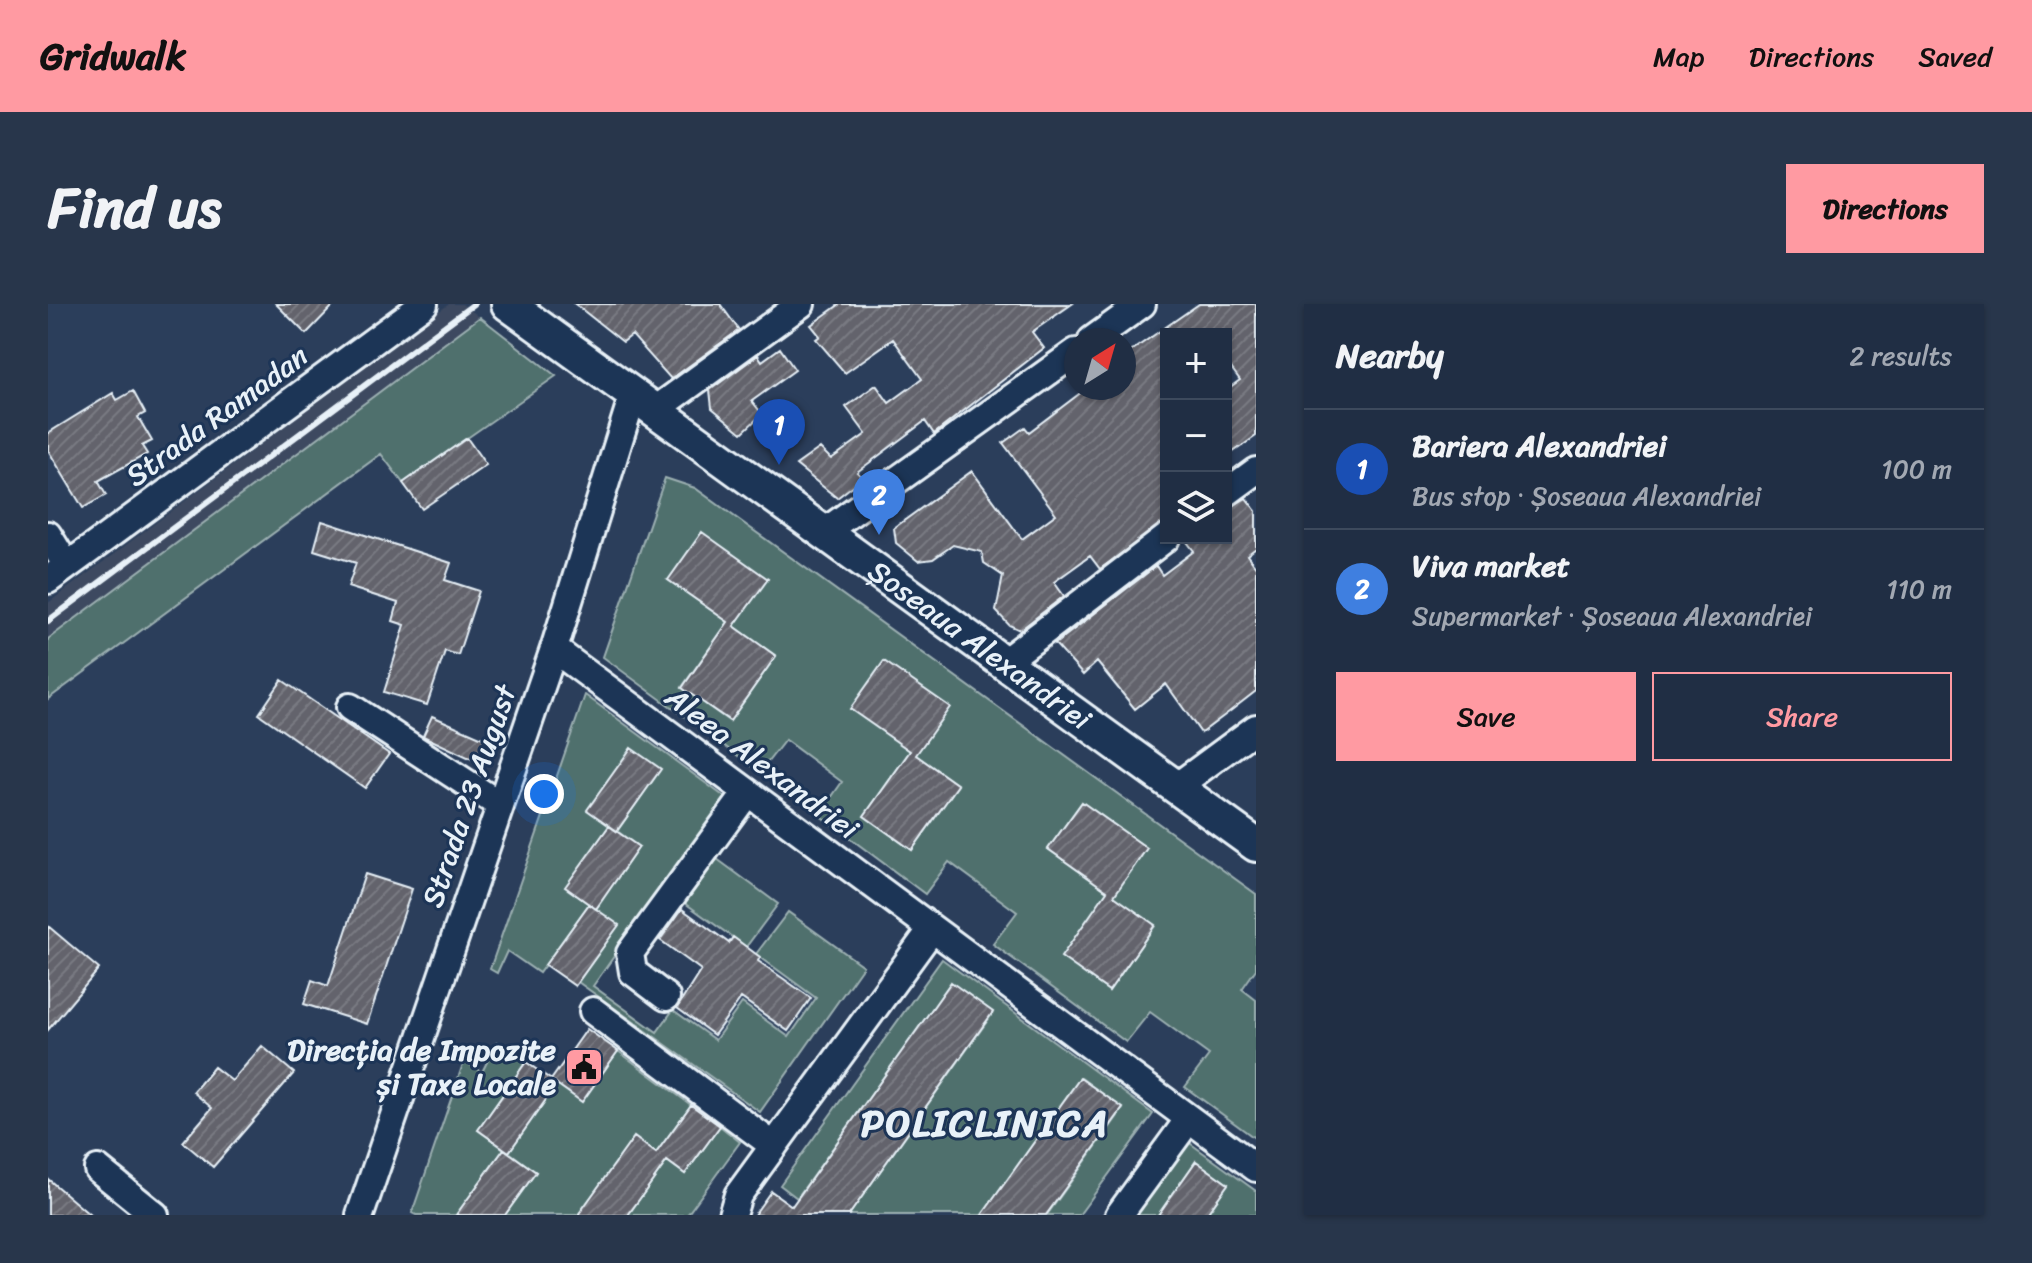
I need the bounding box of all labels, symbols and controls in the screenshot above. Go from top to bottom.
text: Gridwalk [40,23,186,90]
text: Map [1653,32,1705,81]
text: Directions [1749,32,1874,81]
text: Saved [1918,32,1992,81]
text: Find us [48,159,221,258]
button: Directions [1786,164,1984,253]
text: Nearby [1336,326,1444,386]
north arrow [1064,328,1136,400]
map controls [1160,328,1232,544]
button: + [1160,328,1232,400]
street label: Strada Ramadan [114,331,320,501]
text: 2 results [1850,333,1952,379]
pin: 1 [753,399,805,465]
button: − [1160,400,1232,472]
text: Bariera Alexandriei [1412,419,1667,473]
text: 1 [1356,446,1368,492]
text: 100 m [1881,446,1952,492]
pin: 2 [853,469,905,535]
button: layers [1160,472,1232,544]
text: Bus stop · Șoseaua Alexandriei [1412,473,1761,519]
text: Viva market [1412,539,1570,593]
street label: Șoseaua Alexandriei [856,545,1105,746]
text: 2 [1354,566,1370,612]
text: 110 m [1887,566,1952,612]
text: Supermarket · Șoseaua Alexandriei [1412,593,1812,639]
street label: Aleea Alexandriei [652,671,872,855]
button: Save [1336,672,1636,761]
button: Share [1652,672,1952,761]
street label: Strada 23 August [406,676,533,915]
your location [524,774,564,814]
place label: Direcția de Impozite și Taxe Locale [287,1023,557,1111]
public building icon: Direcția de Impozite și Taxe Locale [563,1046,605,1088]
district label: POLICLINICA [861,1090,1109,1157]

